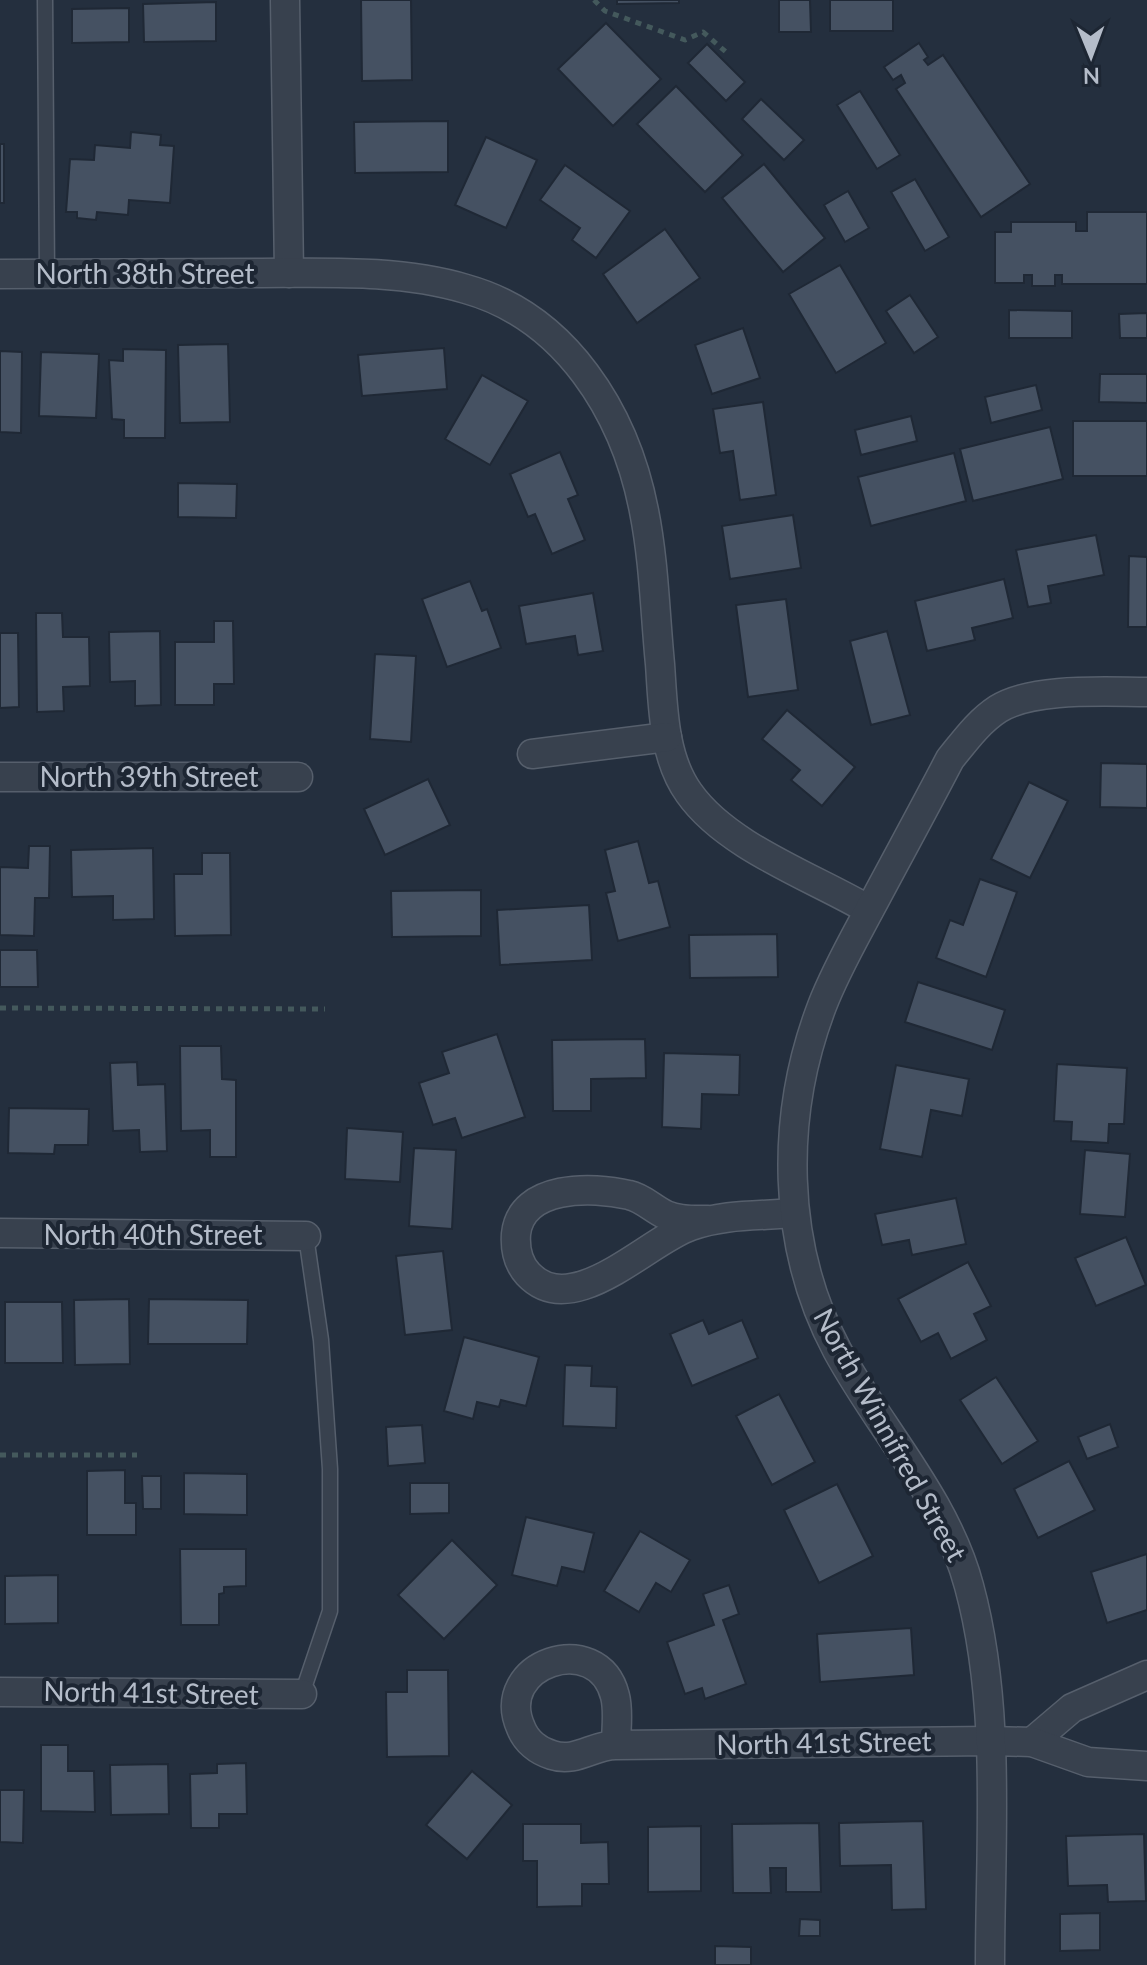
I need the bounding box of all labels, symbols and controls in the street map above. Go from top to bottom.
north arrow [1051,16,1131,96]
text: N [1083,63,1100,90]
street label: North 38th Street [36,256,254,290]
street label: North 39th Street [40,759,258,793]
street label: North 40th Street [44,1217,262,1251]
street label: North Winnifred Street [807,1302,975,1567]
street label: North 41st Street [43,1673,259,1711]
street label: North 41st Street [716,1723,932,1761]

